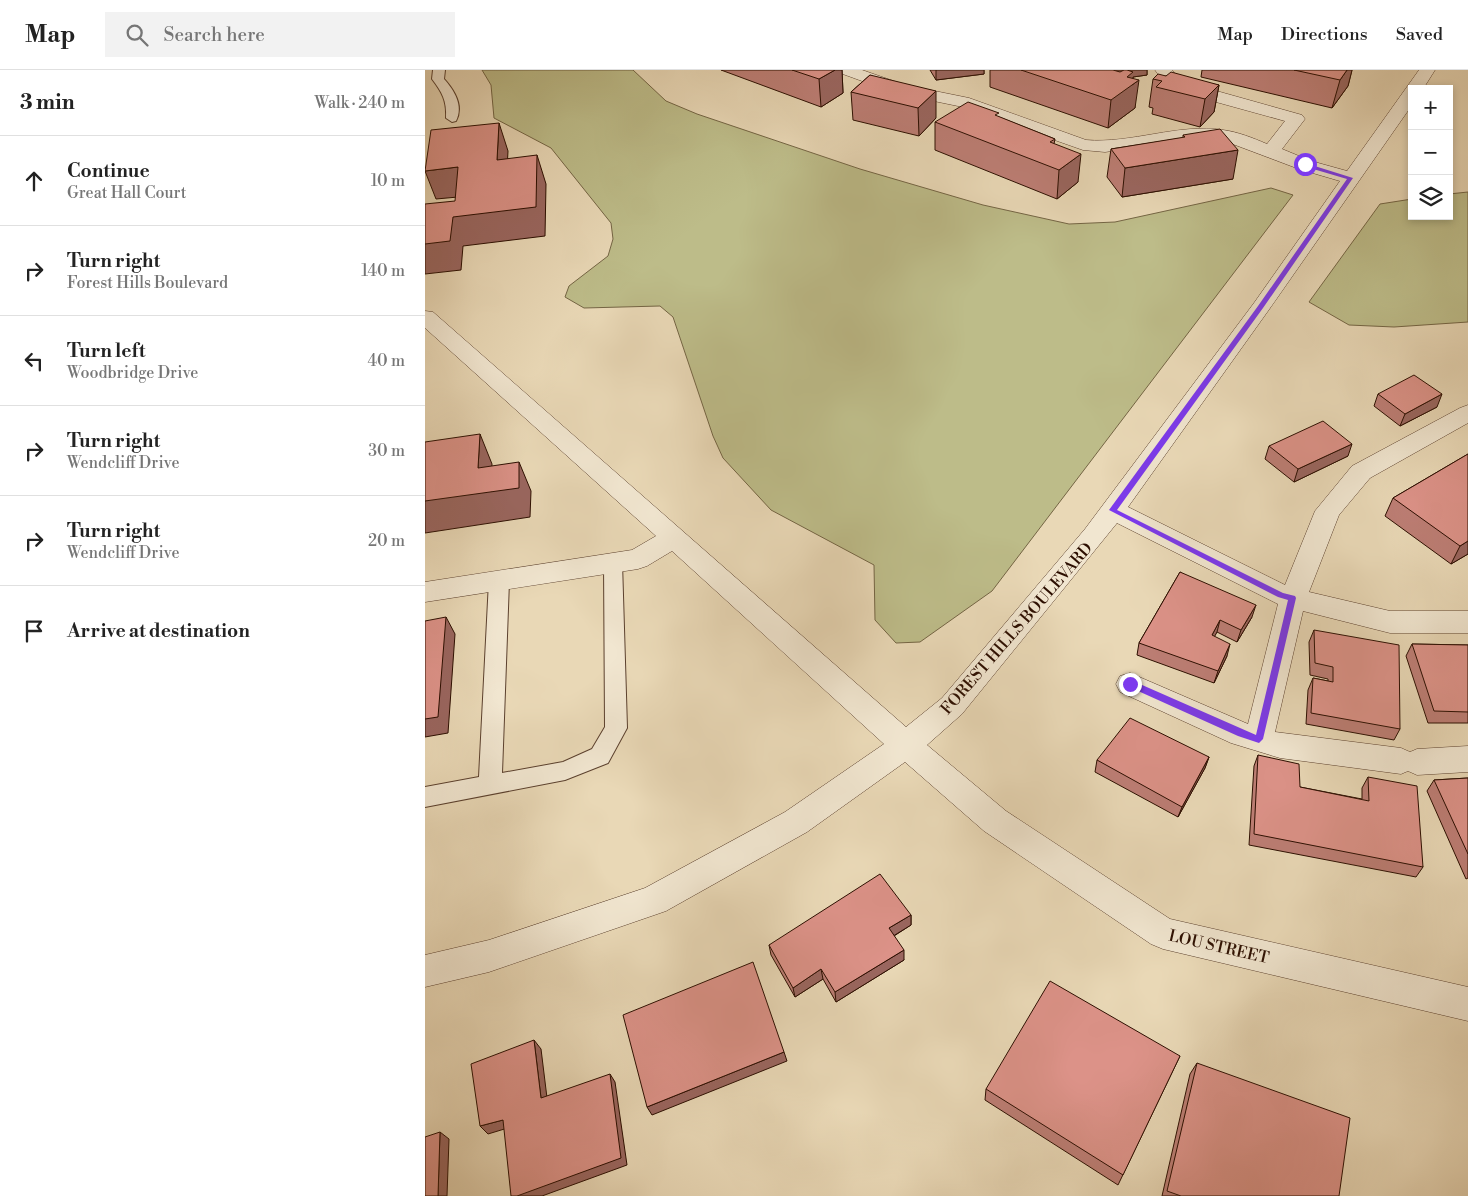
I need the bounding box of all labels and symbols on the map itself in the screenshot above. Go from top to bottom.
route start [1294,153,1317,176]
street label: FOREST HILLS BOULEVARD [936,538,1097,719]
route end [1119,673,1142,696]
street label: LOU STREET [1167,926,1271,968]

